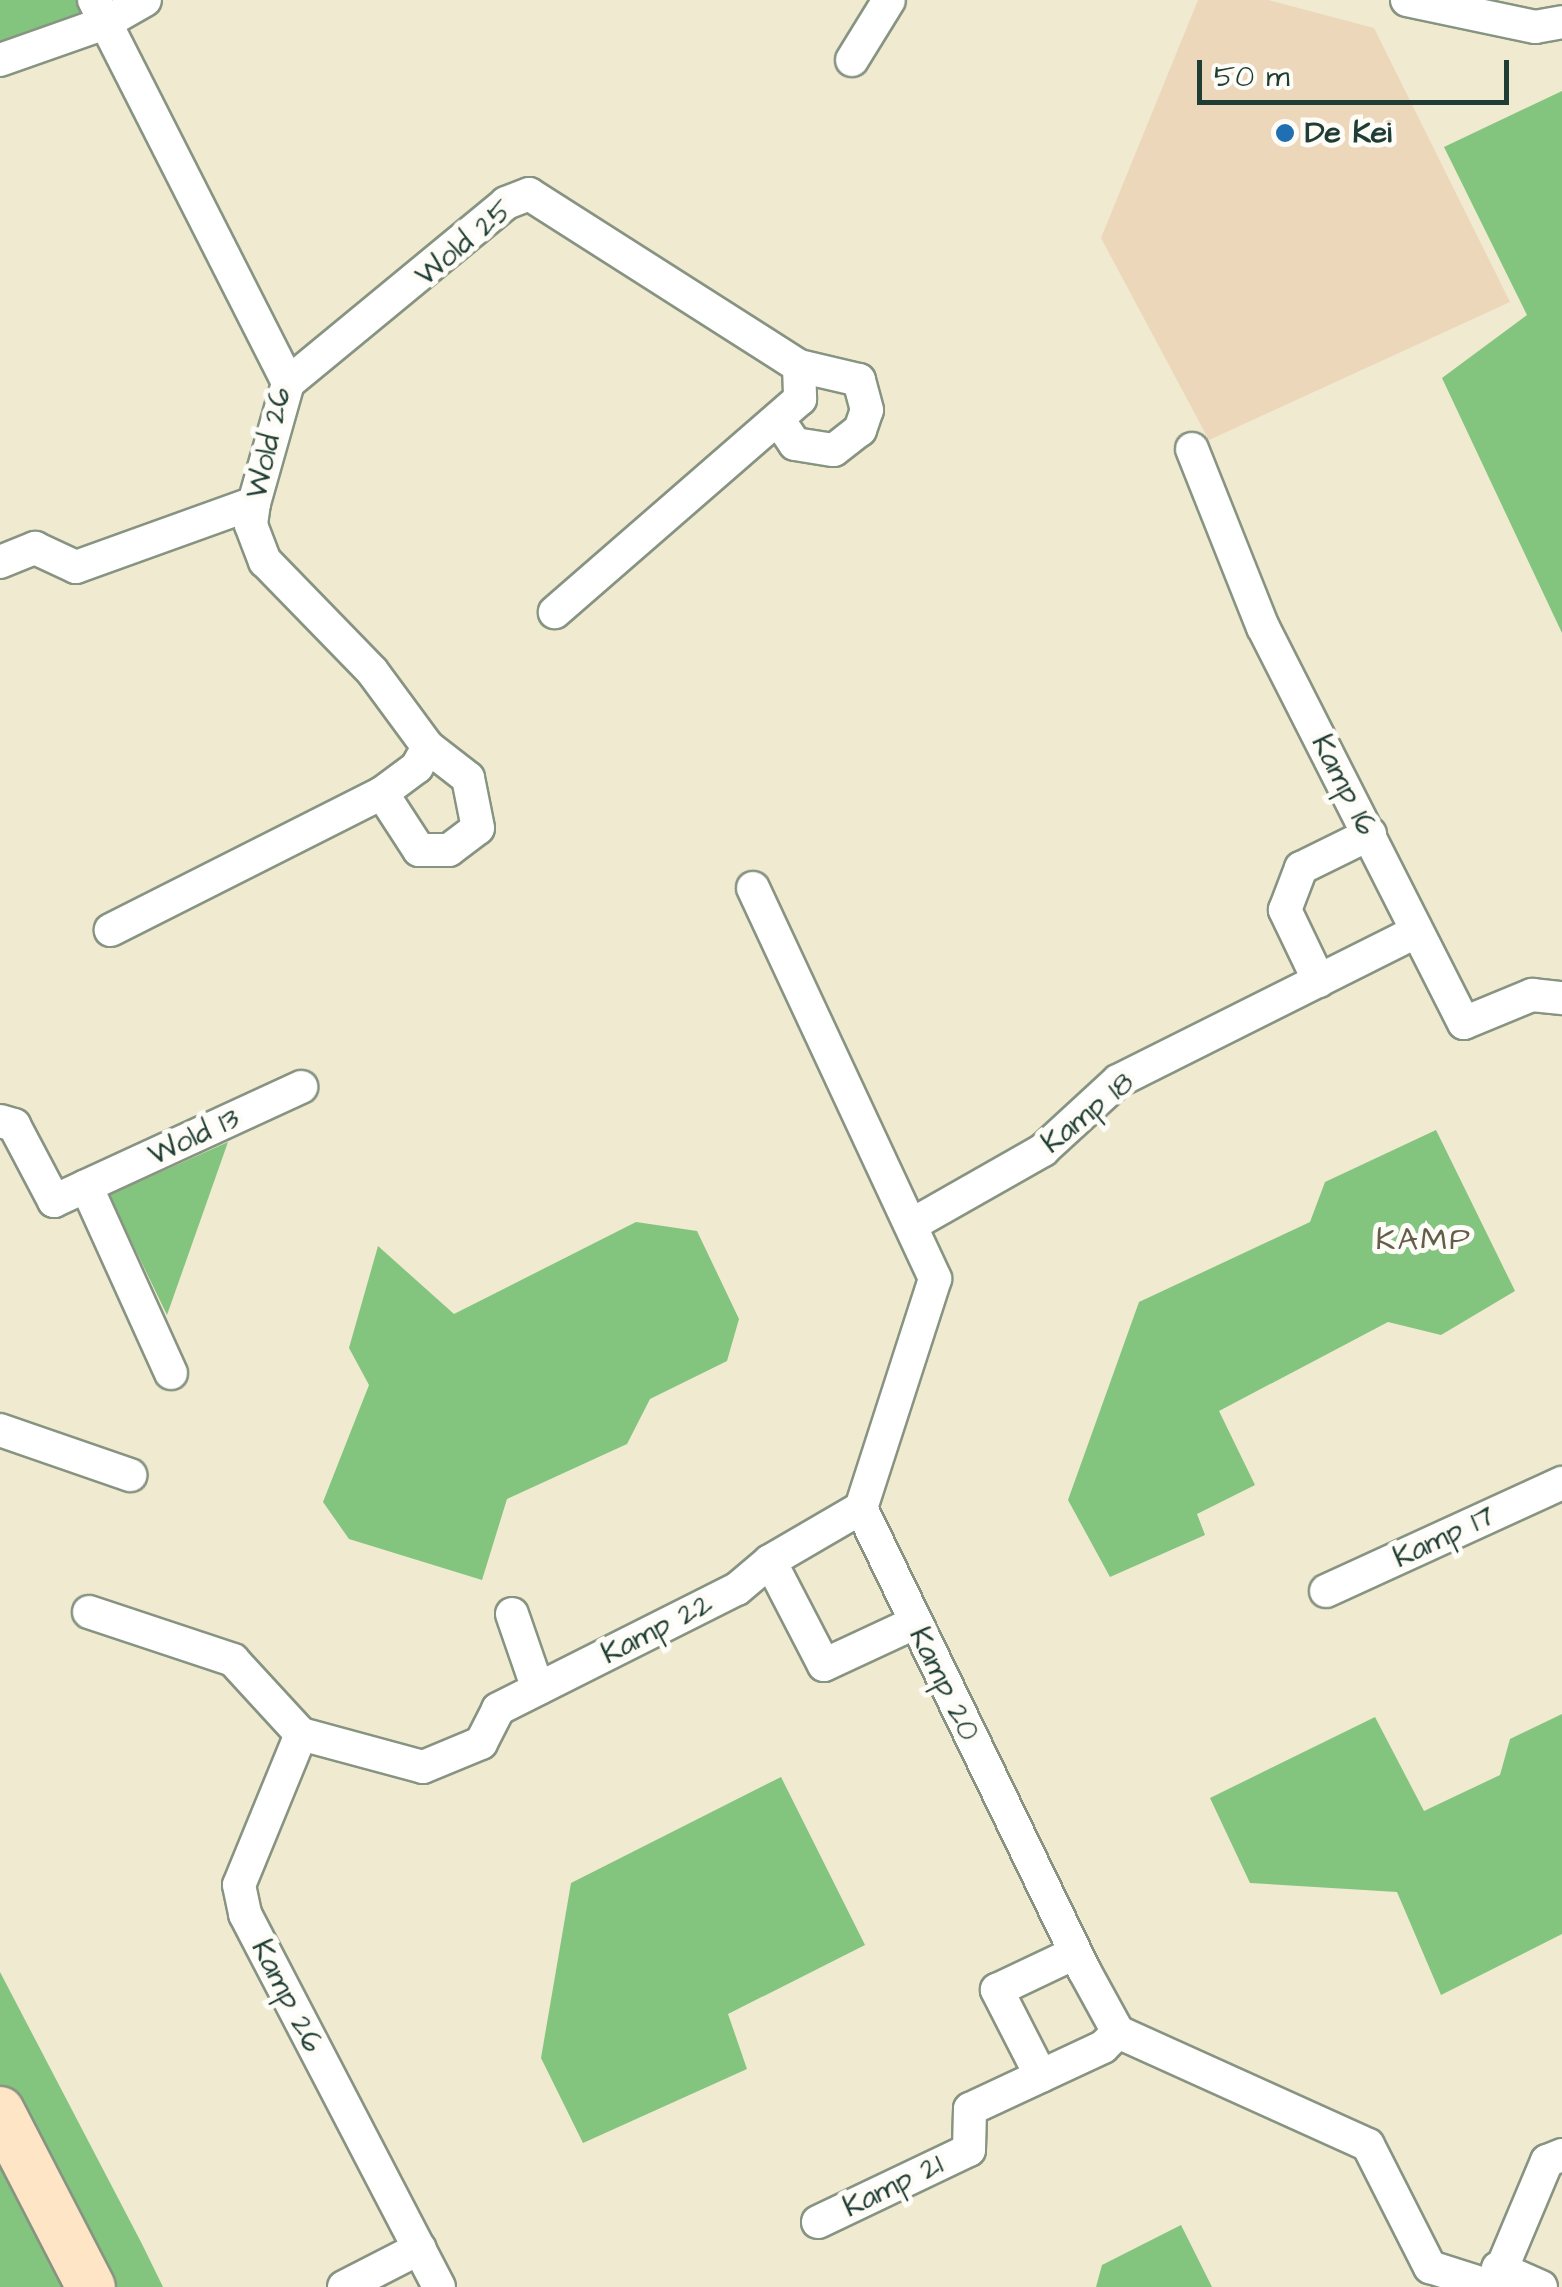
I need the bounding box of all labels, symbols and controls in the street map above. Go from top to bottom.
scale bar [1202,40,1514,102]
text: 50 m [1214,56,1290,98]
place label: De Kei [1305,115,1392,151]
marker: De Kei [1274,122,1296,144]
street label: Wold 25 [408,192,520,294]
street label: Wold 26 [239,384,299,502]
street label: Kamp 16 [1303,729,1385,841]
street label: Kamp 18 [1034,1065,1142,1161]
street label: Wold 13 [143,1100,245,1174]
district label: KAMP [1376,1221,1472,1259]
street label: Kamp 17 [1388,1498,1500,1576]
street label: Kamp 22 [595,1586,719,1672]
street label: Kamp 20 [901,1621,987,1747]
street label: Kamp 26 [243,1934,331,2058]
street label: Kamp 21 [837,2146,949,2226]

